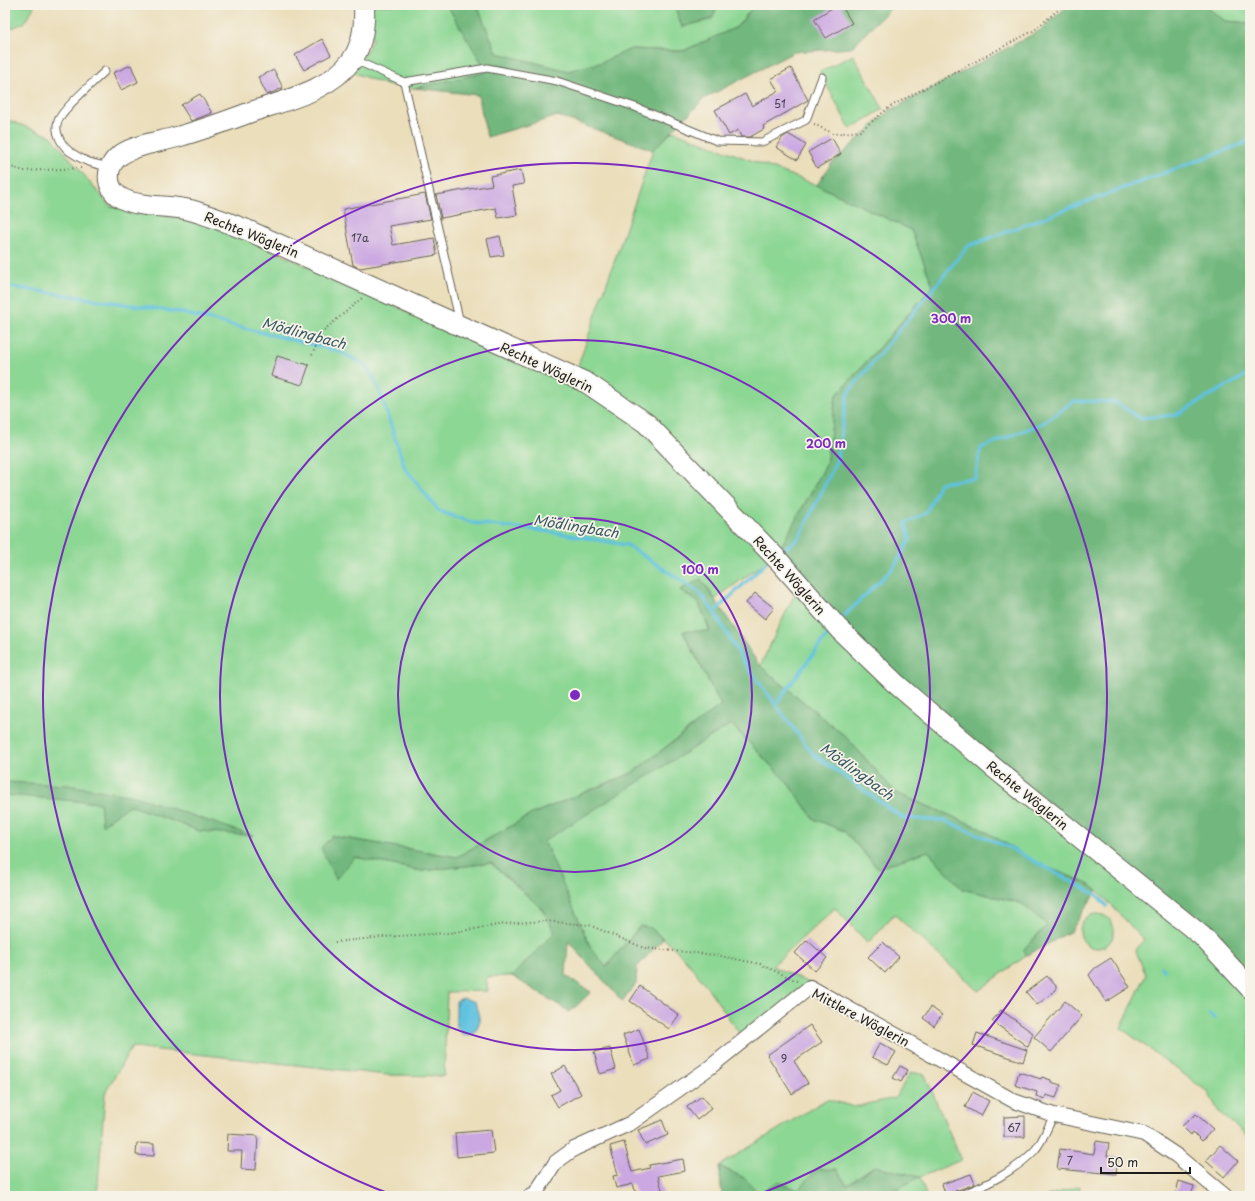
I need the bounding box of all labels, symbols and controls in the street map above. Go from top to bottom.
house number: 51 [774,95,786,112]
street label: Rechte Wöglerin [202,206,302,262]
house number: 17a [351,229,369,246]
text: 300 m [931,309,971,327]
water label: Mödlingbach [260,312,349,354]
street label: Rechte Wöglerin [497,337,597,397]
text: 200 m [806,434,846,452]
water label: Mödlingbach [532,509,621,543]
street label: Rechte Wöglerin [749,531,831,619]
text: 100 m [681,560,719,578]
centre of rings [568,688,582,702]
water label: Mödlingbach [816,737,899,805]
street label: Rechte Wöglerin [983,756,1073,834]
street label: Mittlere Wöglerin [809,983,913,1051]
house number: 9 [781,1050,787,1067]
house number: 67 [1007,1119,1021,1136]
scale bar [1101,1149,1190,1175]
house number: 7 [1067,1152,1073,1169]
text: 50 m [1107,1153,1138,1171]

